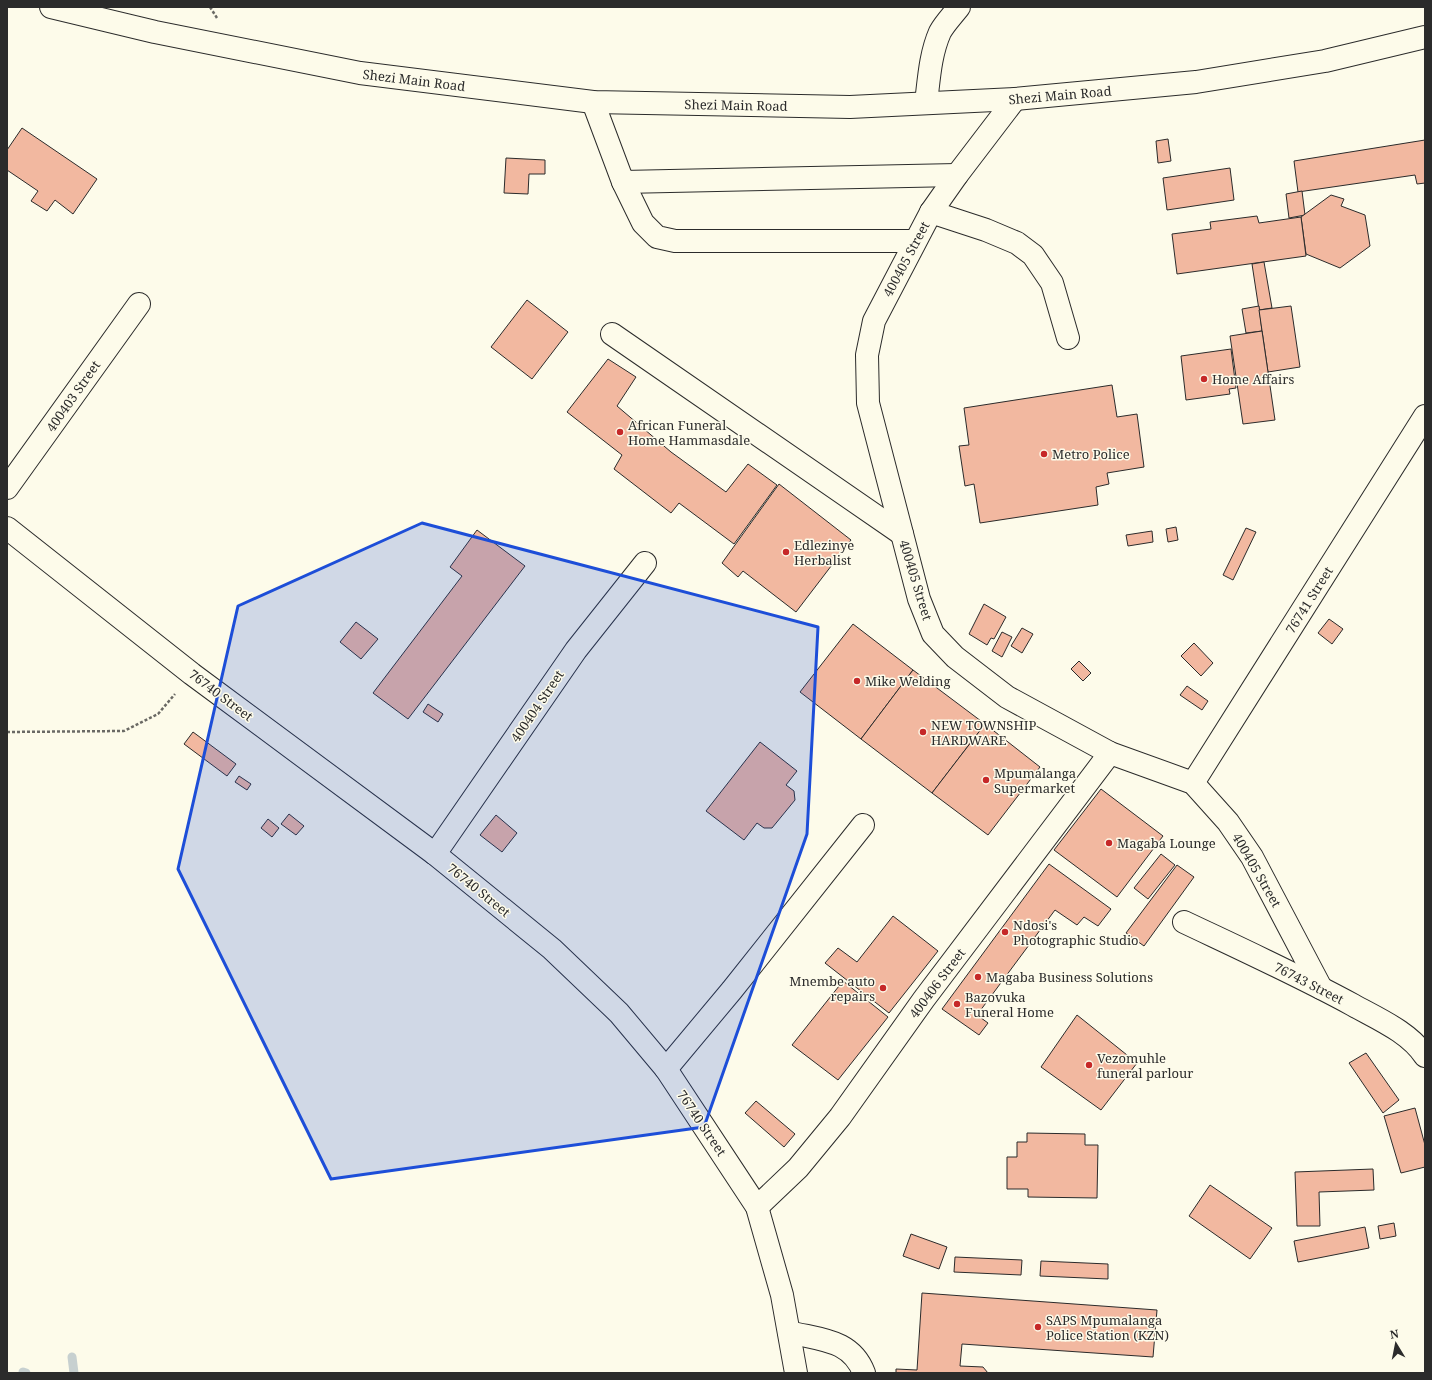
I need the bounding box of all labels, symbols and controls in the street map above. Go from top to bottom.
street label: Shezi Main Road [362,65,466,95]
street label: Shezi Main Road [1008,82,1112,108]
street label: Shezi Main Road [684,95,788,115]
street label: 400405 Street [879,218,934,300]
street label: 400403 Street [42,356,104,435]
place label: Home Affairs [1212,370,1294,388]
marker: Home Affairs [1199,374,1209,384]
place label: African Funeral Home Hammasdale [628,416,750,449]
marker: African Funeral Home Hammasdale [615,427,625,437]
place label: Metro Police [1052,445,1130,463]
marker: Metro Police [1039,449,1049,459]
place label: Edlezinye Herbalist [794,536,854,569]
street label: 400405 Street [895,538,937,623]
marker: Edlezinye Herbalist [781,547,791,557]
street label: 76741 Street [1281,563,1337,637]
street label: 76740 Street [185,665,257,725]
street label: 400404 Street [506,666,568,746]
place label: Mike Welding [865,672,950,690]
marker: Mike Welding [852,676,862,686]
place label: NEW TOWNSHIP HARDWARE [931,716,1037,749]
marker: NEW TOWNSHIP HARDWARE [918,727,928,737]
place label: Mpumalanga Supermarket [994,764,1076,797]
marker: Mpumalanga Supermarket [981,775,991,785]
street label: 400405 Street [1228,829,1286,911]
place label: Magaba Lounge [1117,834,1216,852]
marker: Magaba Lounge [1104,838,1114,848]
street label: 76740 Street [444,859,515,921]
place label: Ndosi's Photographic Studio [1013,916,1139,949]
marker: Ndosi's Photographic Studio [1000,927,1010,937]
street label: 400406 Street [905,944,969,1022]
street label: 76743 Street [1271,958,1347,1008]
place label: Magaba Business Solutions [986,968,1153,986]
place label: Mnembe auto repairs [789,972,875,1005]
marker: Magaba Business Solutions [973,972,983,982]
marker: Mnembe auto repairs [878,983,888,993]
place label: Bazovuka Funeral Home [965,988,1054,1021]
marker: Bazovuka Funeral Home [952,999,962,1009]
place label: Vezomuhle funeral parlour [1097,1049,1193,1082]
marker: Vezomuhle funeral parlour [1084,1060,1094,1070]
street label: 76740 Street [673,1086,731,1160]
place label: SAPS Mpumalanga Police Station (KZN) [1046,1311,1169,1344]
marker: SAPS Mpumalanga Police Station (KZN) [1033,1322,1043,1332]
north arrow [1376,1324,1416,1364]
text: N [1389,1325,1400,1342]

